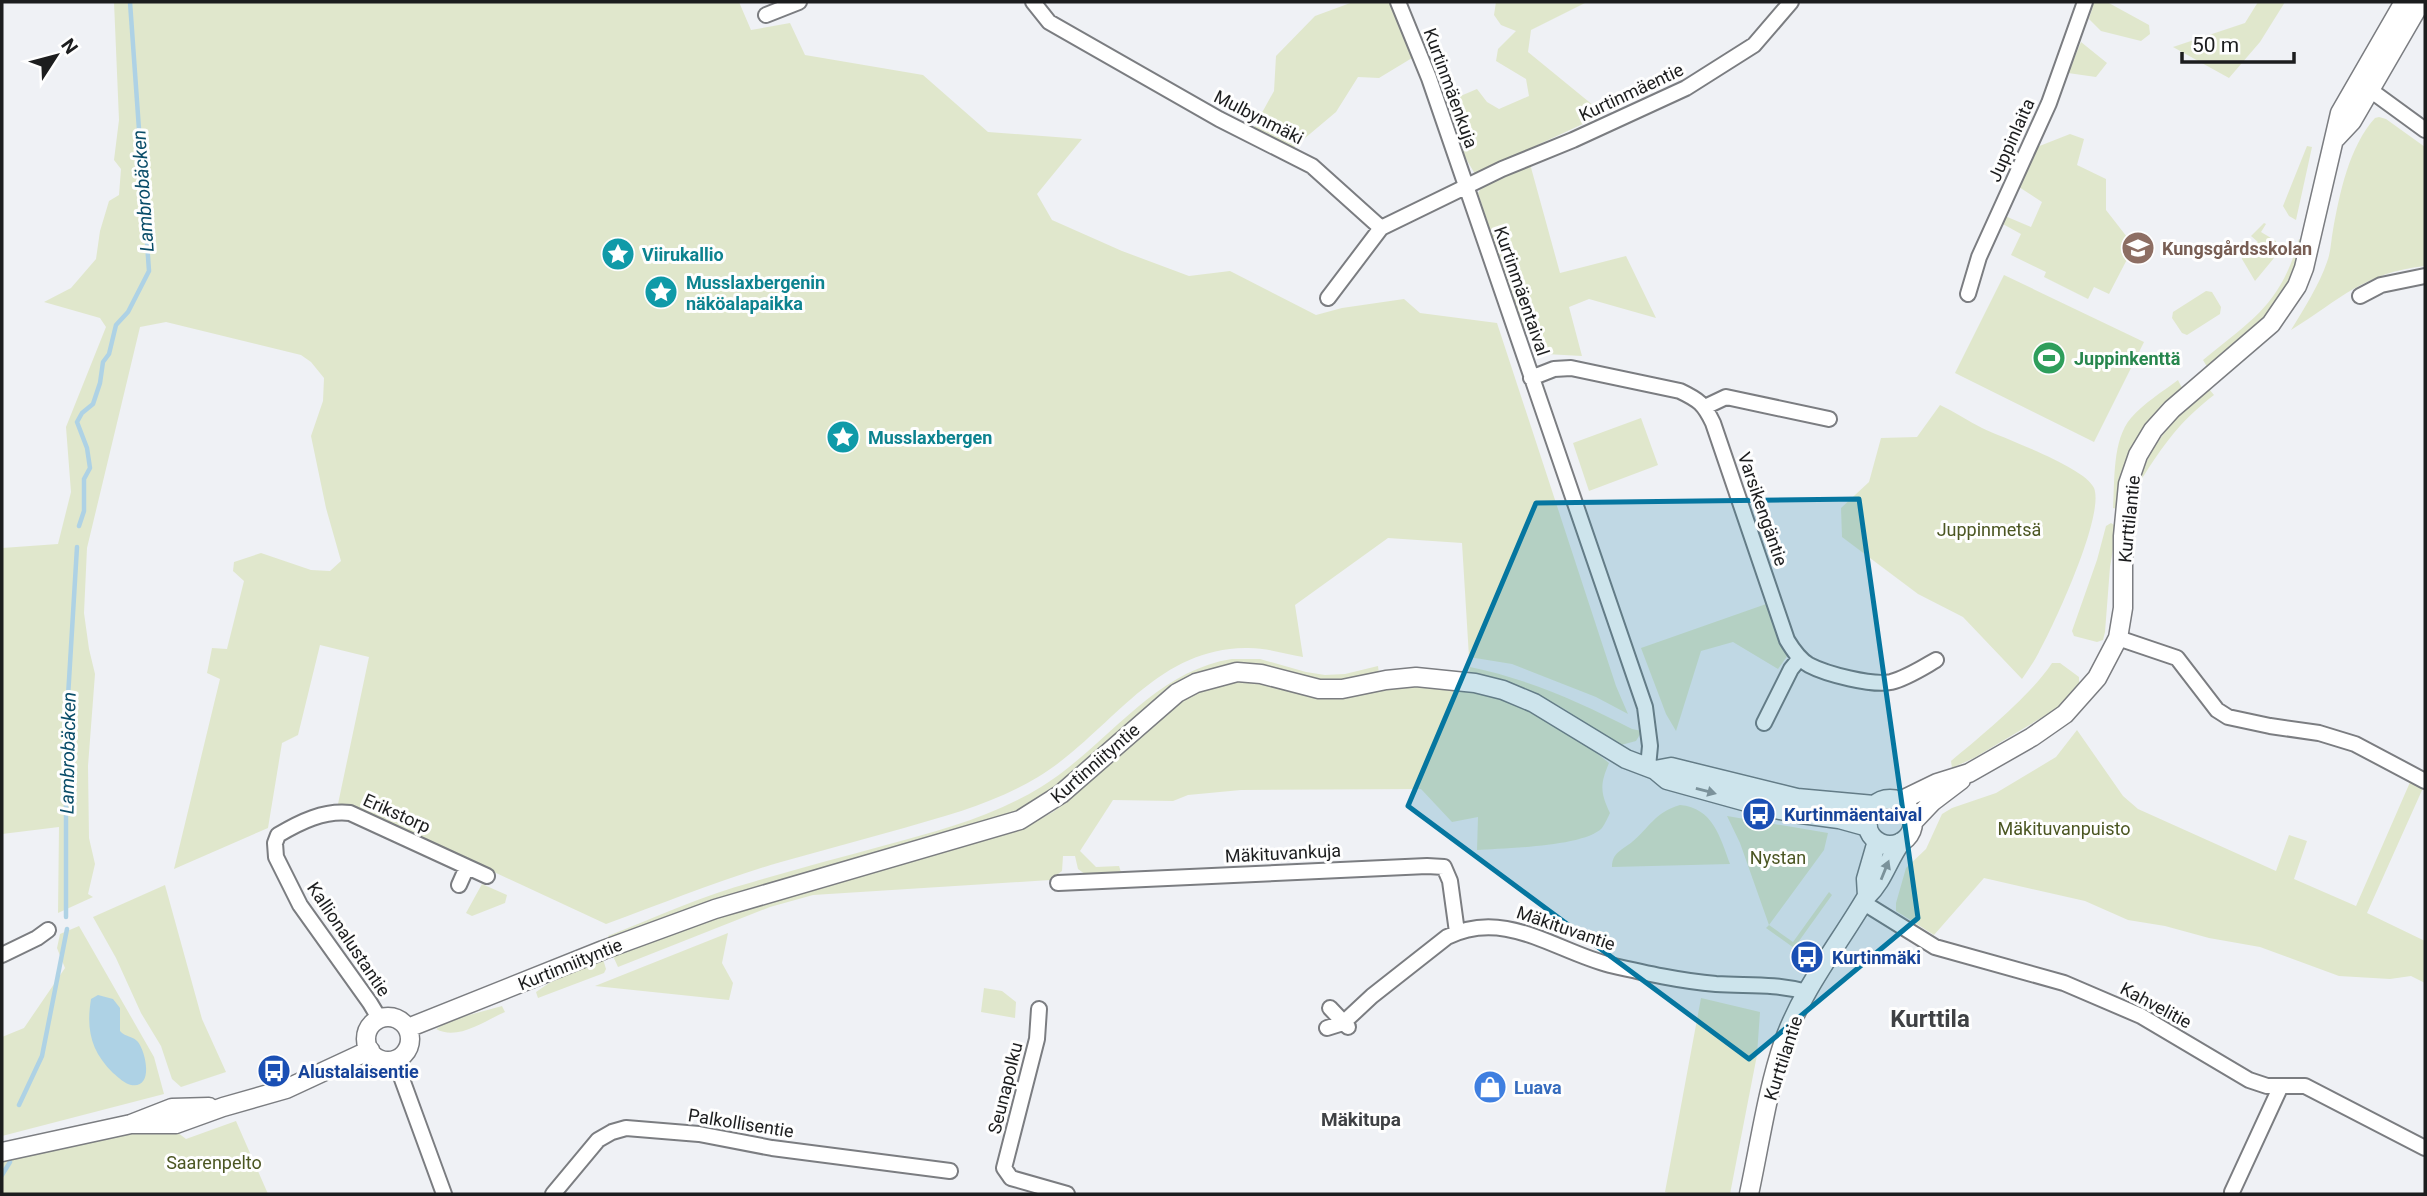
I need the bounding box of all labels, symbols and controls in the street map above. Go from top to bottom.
north arrow [21,21,91,91]
scale bar [2182,21,2294,65]
street label: Kurtinmäenkuja [1420,25,1482,151]
text: 50 m [2192,33,2239,57]
text: N [56,34,83,58]
street label: Kurtinmäentie [1576,59,1686,125]
street label: Mulbynmäki [1211,85,1307,149]
street label: Juppinlaita [1983,95,2039,185]
water label: Lambrobäcken [127,129,159,253]
street label: Kurtinmäentaival [1490,223,1554,359]
school or university icon: Kungsgårdsskolan [2119,229,2157,267]
place icon: Viirukallio [599,235,637,273]
place label: Kungsgårdsskolan [2162,238,2312,259]
place label: Viirukallio [642,244,724,265]
place label: Musslaxbergenin näköalapaikka [686,272,825,314]
place icon: Musslaxbergenin näköalapaikka [642,273,680,311]
sports icon: Juppinkenttä [2030,339,2068,377]
place label: Juppinkenttä [2074,348,2181,369]
place icon: Musslaxbergen [824,418,862,456]
place label: Musslaxbergen [868,427,992,448]
street label: Varsikengäntie [1734,449,1792,569]
street label: Kurttilantie [2114,474,2144,564]
park label: Juppinmetsä [1937,519,2041,540]
water label: Lambrobäcken [55,692,81,814]
street label: Kurtinniityntie [1046,719,1144,807]
one-way arrow [1695,786,1717,797]
street label: Erikstorp [360,789,434,837]
bus stop icon: Kurtinmäentaival [1740,795,1778,833]
place label: Kurtinmäentaival [1784,804,1922,825]
park label: Mäkituvanpuisto [1998,818,2130,839]
street label: Mäkituvankuja [1224,839,1342,867]
park label: Nystan [1750,847,1806,868]
one-way arrow [1879,860,1891,880]
street label: Kallionalustantie [303,878,395,1000]
street label: Mäkituvantie [1514,901,1618,955]
street label: Kurtinniityntie [515,934,625,994]
bus stop icon: Kurtinmäki [1788,938,1826,976]
place label: Kurtinmäki [1832,947,1921,968]
street label: Kahvelitie [2117,977,2195,1033]
district label: Kurttila [1890,1005,1970,1033]
street label: Kurttilantie [1759,1013,1807,1103]
street label: Seunapolku [983,1040,1027,1136]
bus stop icon: Alustalaisentie [255,1052,293,1090]
place label: Alustalaisentie [298,1061,419,1082]
shop icon: Luava [1471,1068,1509,1106]
place label: Luava [1514,1077,1562,1098]
street label: Palkollisentie [687,1104,795,1142]
district label: Mäkitupa [1321,1108,1401,1131]
park label: Saarenpelto [166,1152,262,1173]

